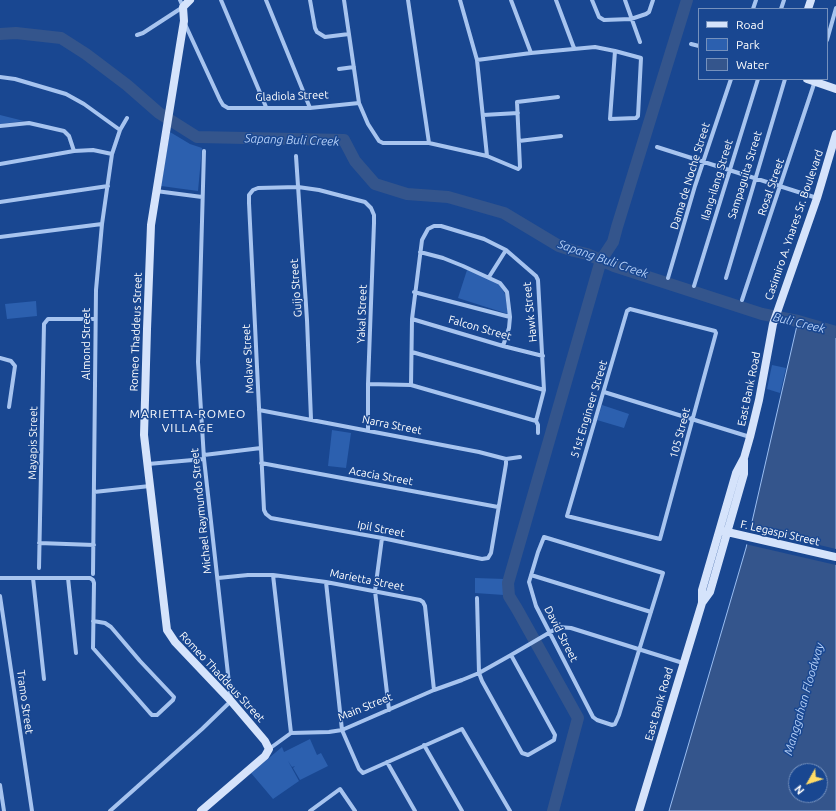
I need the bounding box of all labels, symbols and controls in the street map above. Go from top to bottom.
legend [698,8,828,80]
text: Road [736,18,764,31]
text: Park [736,38,760,51]
text: Water [736,58,769,71]
street label: Gladiola Street [255,88,329,104]
street label: Dama de Noche Street [667,121,713,231]
street label: Sampaguita Street [725,129,765,221]
water label: Sapang Buli Creek [244,131,340,149]
street label: Ilang-ilang Street [698,138,736,222]
street label: Casimiro A. Ynares Sr. Boulevard [762,148,826,302]
street label: Rosal Street [755,157,787,217]
water label: Sapang Buli Creek [556,237,650,281]
street label: Guijo Street [287,258,305,318]
street label: Romeo Thaddeus Street [127,272,145,392]
street label: Hawk Street [520,281,540,343]
street label: Yakal Street [354,284,370,344]
street label: Almond Street [79,308,93,380]
water label: Buli Creek [771,310,827,336]
street label: Falcon Street [447,313,513,343]
street label: Molave Street [240,324,256,394]
street label: East Bank Road [735,351,763,427]
street label: 51st Engineer Street [568,359,610,459]
street label: Mayapis Street [26,406,40,480]
street label: 105 Street [667,406,693,460]
district label: MARIETTA-ROMEO VILLAGE [130,407,246,435]
street label: Narra Street [361,413,423,437]
street label: Michael Raymundo Street [188,447,214,575]
street label: Acacia Street [348,464,414,488]
street label: F. Legaspi Street [739,517,821,549]
street label: Ipil Street [356,518,406,540]
street label: Marietta Street [329,566,405,594]
street label: David Street [541,604,581,664]
street label: Romeo Thaddeus Street [177,629,267,725]
water label: Manggahan Floodway [781,641,827,757]
street label: East Bank Road [642,666,676,742]
street label: Tramo Street [14,669,36,735]
street label: Main Street [336,690,394,724]
north arrow [788,763,828,803]
text: N [792,783,807,797]

